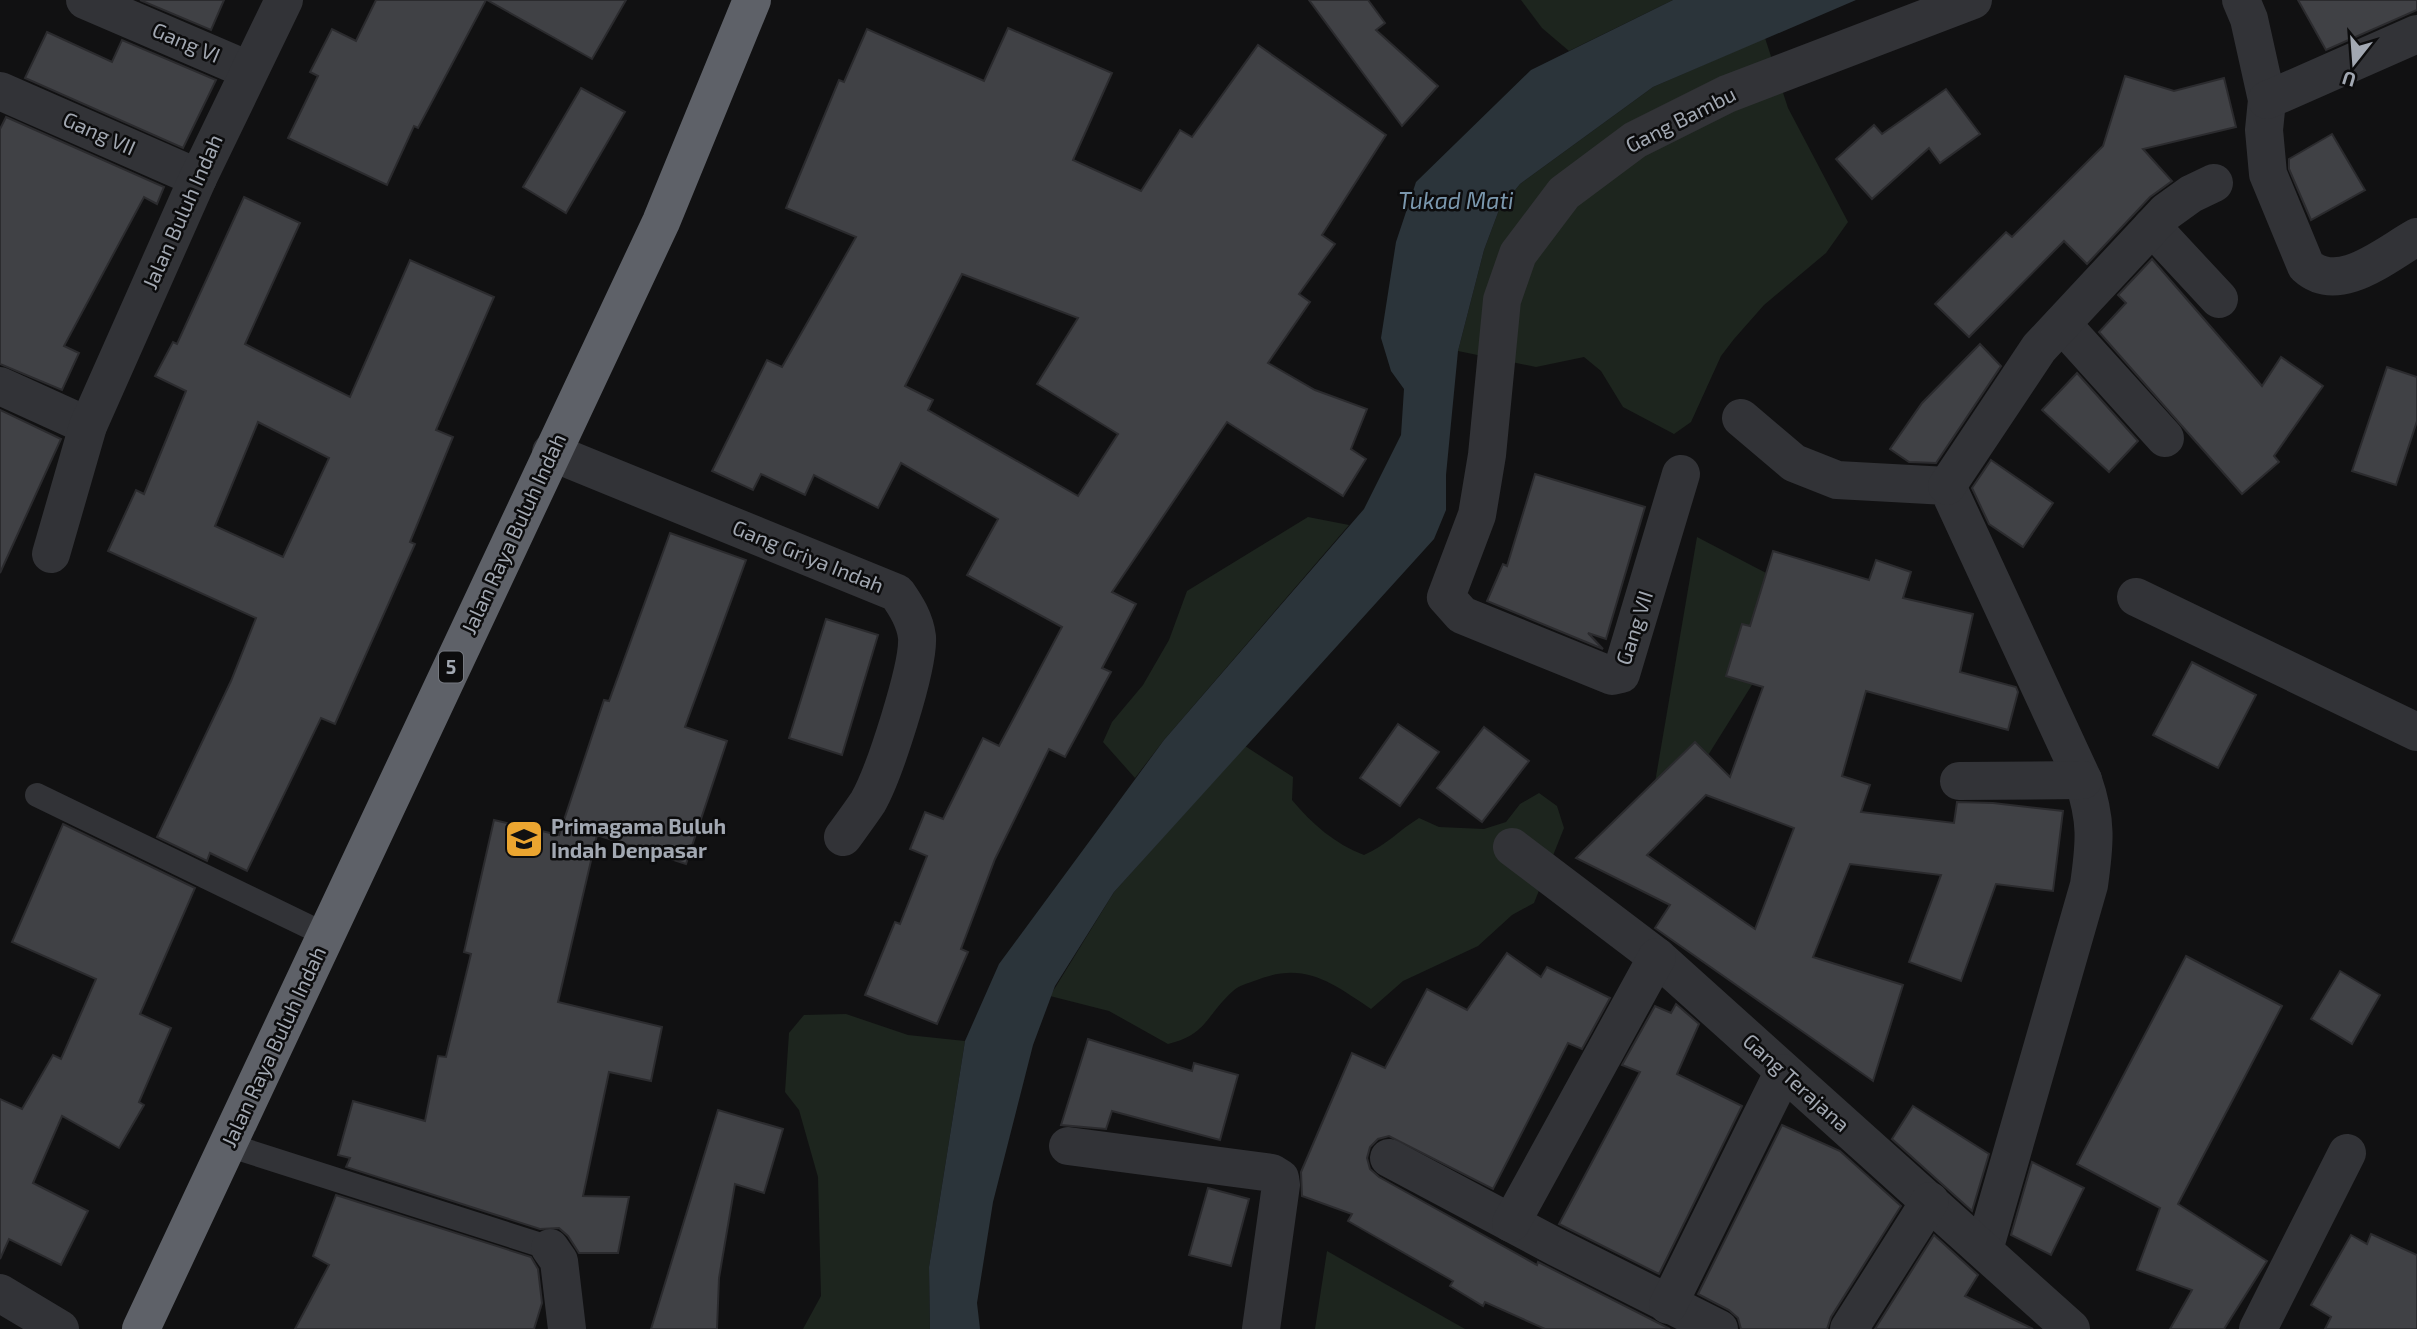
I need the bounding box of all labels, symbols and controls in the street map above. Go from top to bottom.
street label: Gang VI [149,16,224,67]
north arrow [2319,28,2389,98]
text: U [2339,67,2358,93]
street label: Gang Bambu [1621,80,1740,157]
street label: Gang VII [60,106,140,160]
street label: Jalan Buluh Indah [136,130,227,293]
water label: Tukad Mati [1398,186,1514,214]
street label: Jalan Raya Buluh Indah [455,429,570,638]
street label: Gang Griya Indah [729,514,888,597]
street label: Gang VII [1610,587,1657,668]
road number: 5 [439,652,463,682]
place label: Primagama Buluh Indah Denpasar [551,813,726,862]
school or university icon: Primagama Buluh Indah Denpasar [503,818,545,860]
street label: Jalan Raya Buluh Indah [215,942,330,1151]
street label: Gang Terajana [1738,1028,1855,1137]

